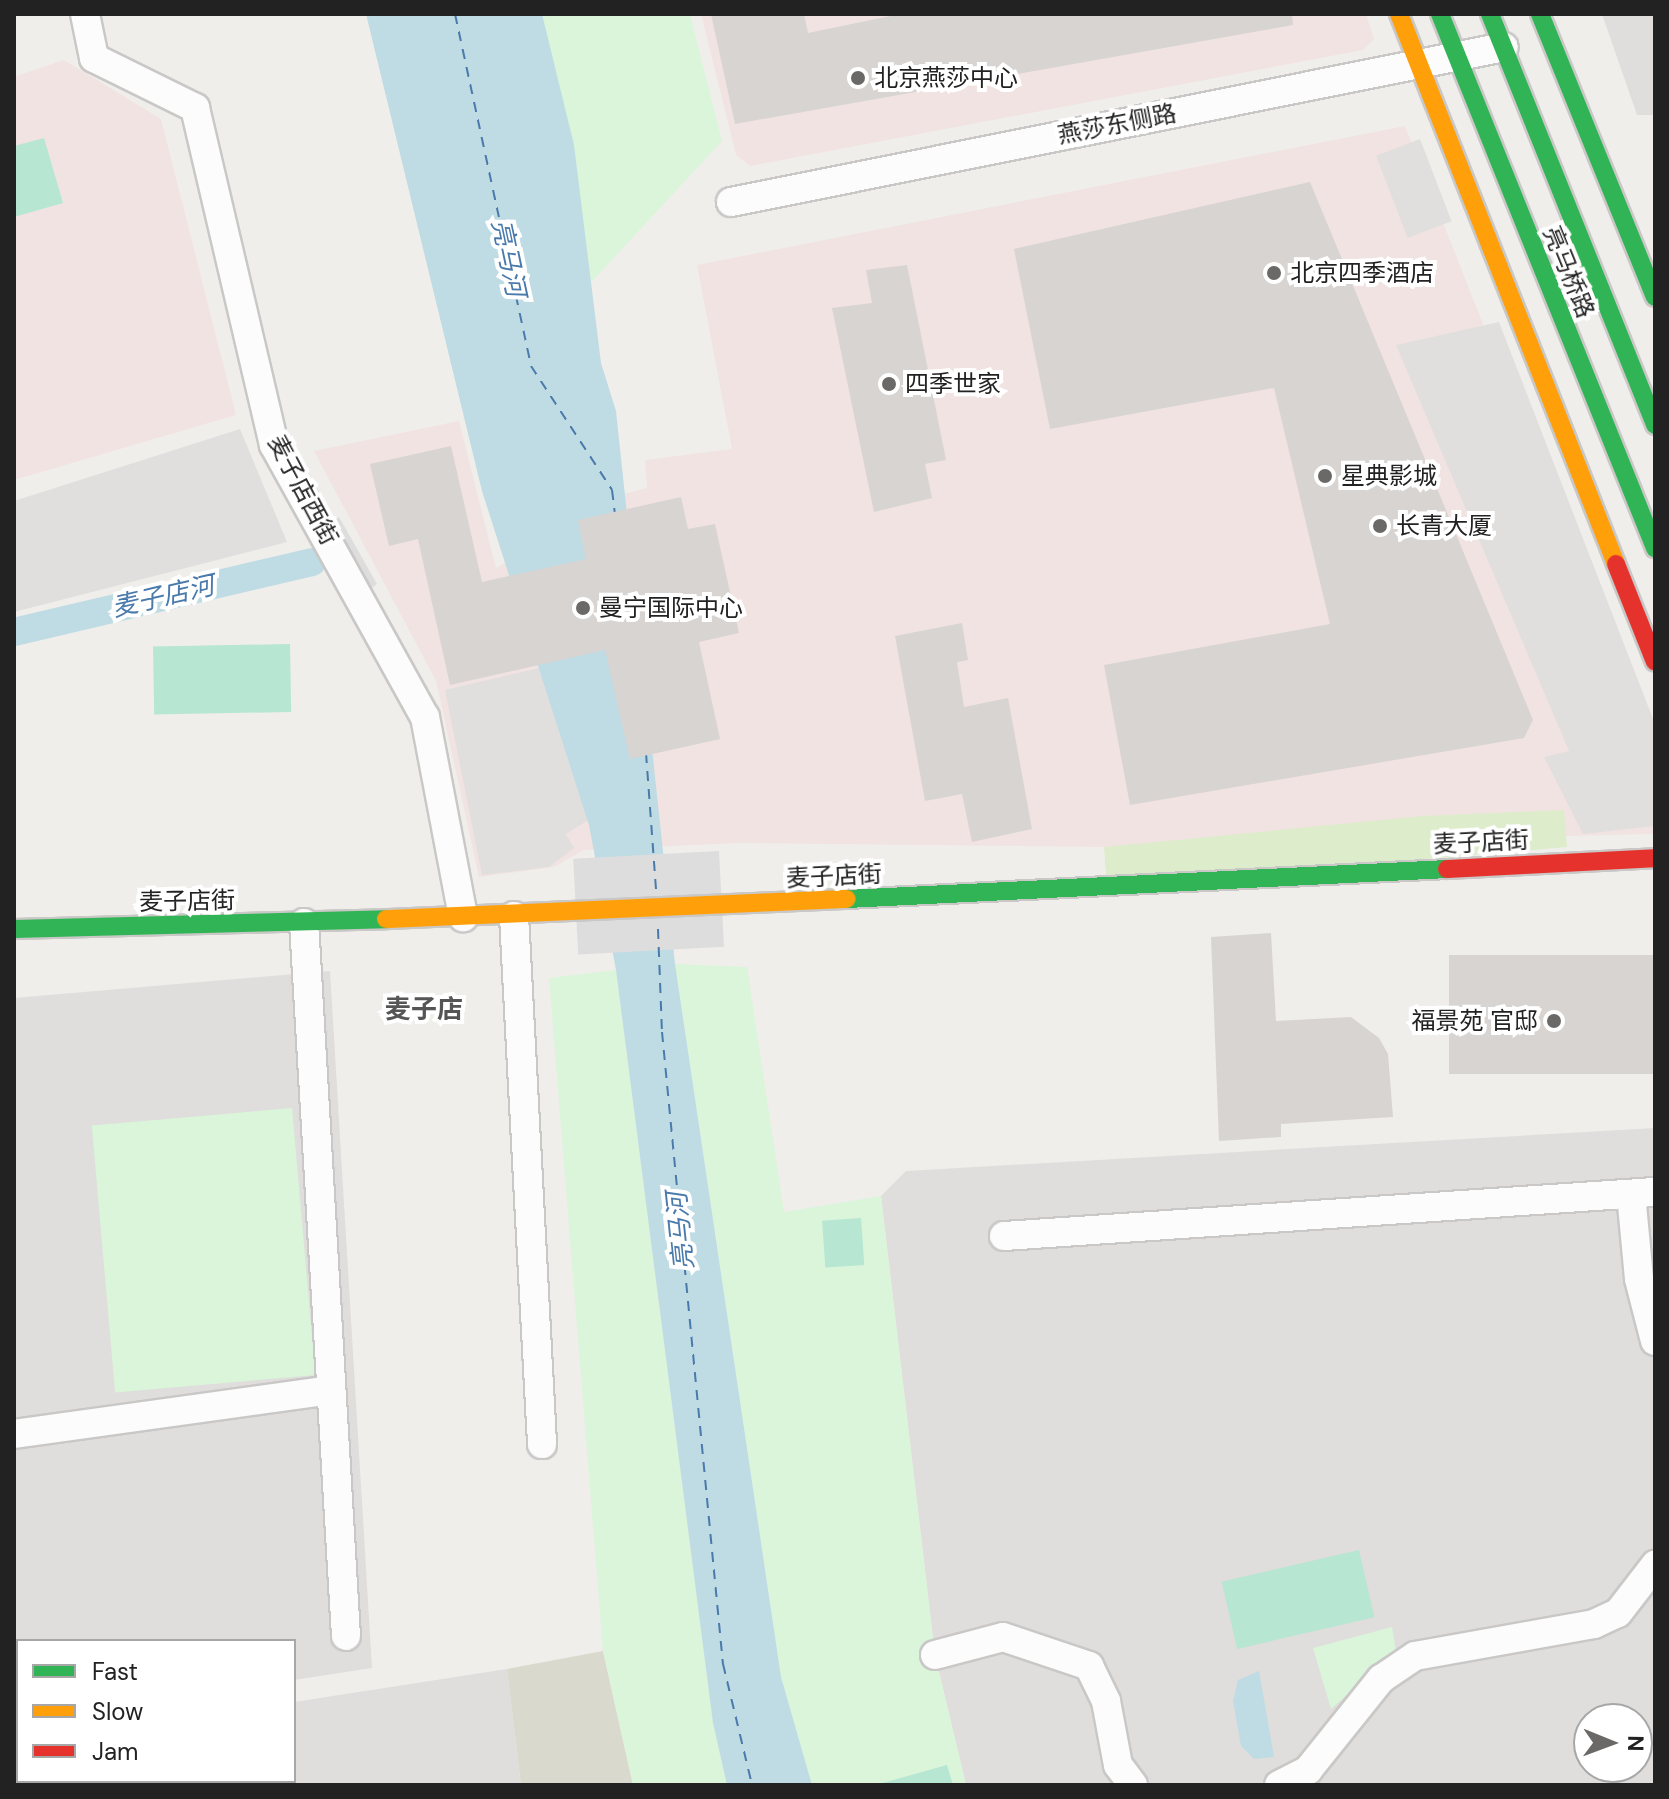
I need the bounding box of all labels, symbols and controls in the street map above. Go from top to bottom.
place label: 北京燕莎中心 [874,64,1018,92]
marker: 北京燕莎中心 [849,69,867,87]
street label: 燕莎东侧路 [1055,98,1179,150]
water label: 亮马河 [485,217,531,299]
street label: 亮马桥路 [1538,222,1600,322]
place label: 北京四季酒店 [1290,259,1434,287]
marker: 北京四季酒店 [1265,264,1283,282]
place label: 四季世家 [905,370,1001,398]
marker: 四季世家 [880,375,898,393]
street label: 麦子店西街 [262,430,344,550]
place label: 星典影城 [1341,462,1437,490]
marker: 星典影城 [1316,467,1334,485]
place label: 长青大厦 [1396,512,1492,540]
marker: 长青大厦 [1371,517,1389,535]
water label: 麦子店河 [109,570,217,624]
place label: 曼宁国际中心 [599,594,743,622]
marker: 曼宁国际中心 [574,599,592,617]
street label: 麦子店街 [1432,825,1530,859]
street label: 麦子店街 [785,859,883,893]
street label: 麦子店街 [139,886,235,916]
district label: 麦子店 [385,994,463,1026]
place label: 福景苑 官邸 [1412,1007,1538,1035]
marker: 福景苑 官邸 [1545,1012,1563,1030]
water label: 亮马河 [661,1191,701,1271]
legend [16,1639,296,1783]
text: Fast [92,1656,138,1687]
text: Slow [92,1696,143,1727]
north arrow [1573,1703,1653,1783]
text: N [1621,1735,1650,1752]
text: Jam [92,1736,138,1767]

